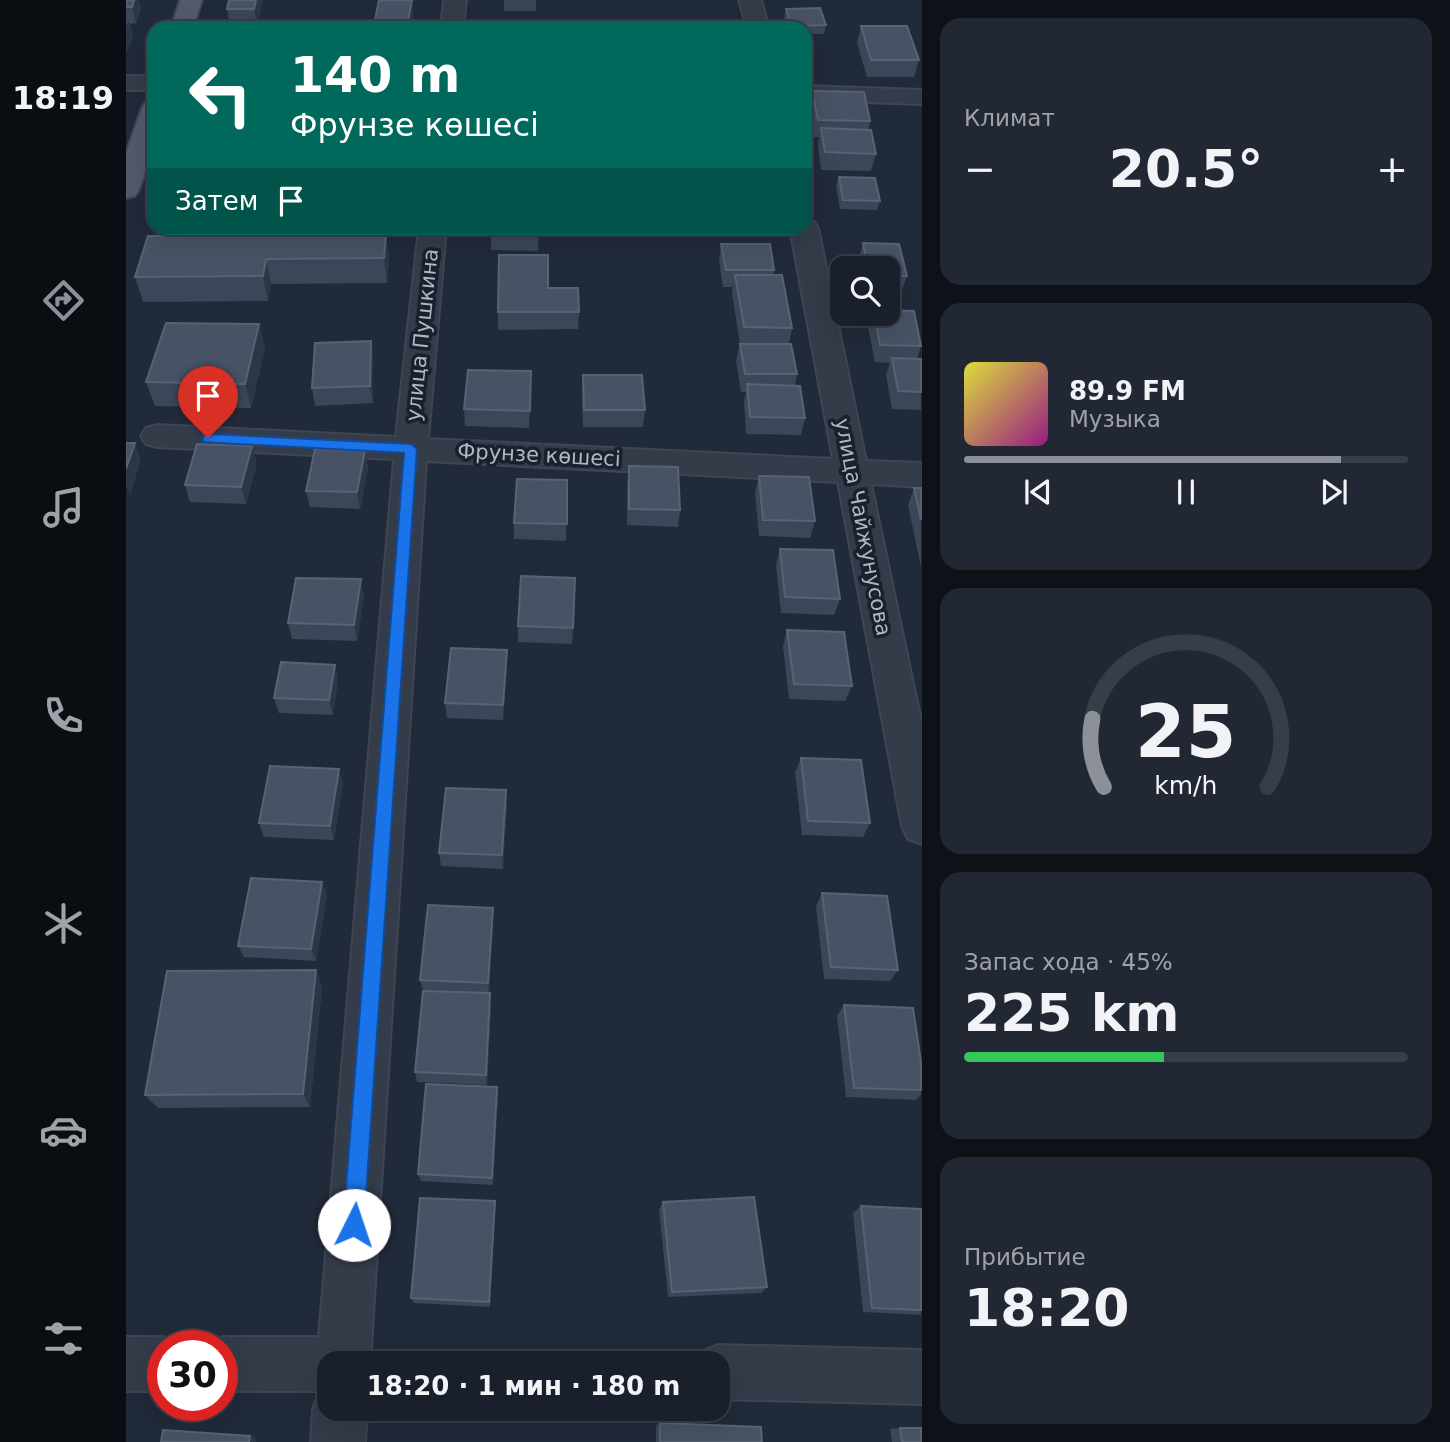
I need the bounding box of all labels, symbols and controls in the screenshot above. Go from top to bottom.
text: 140 m [290,47,460,104]
icon: left [175,49,266,140]
text: 18:19 [12,79,114,117]
text: Климат [964,105,1055,131]
text: Фрунзе көшесі [290,106,539,144]
text: 20.5° [1109,139,1263,199]
text: − [964,147,996,191]
text: + [1376,147,1408,191]
icon: arrive [272,182,310,220]
text: Затем [175,186,258,216]
street label: улица Пушкина [401,247,443,423]
map controls [830,256,900,326]
button: search [830,256,900,326]
icon: directions [39,276,88,325]
pin [178,366,238,438]
text: 89.9 FM [1069,376,1186,406]
icon: arrive [189,377,227,415]
text: Музыка [1069,406,1161,432]
street label: улица Чайжунусова [830,416,896,638]
street label: Фрунзе көшесі [457,439,621,471]
icon: previous [1019,473,1057,511]
icon: pause [1167,473,1205,511]
icon: next [1315,473,1353,511]
icon: music [39,483,88,532]
text: 25 [1135,689,1237,774]
icon: phone [39,691,88,740]
text: km/h [1154,771,1218,800]
icon: climate [39,899,88,948]
text: Запас хода · 45% [964,949,1173,975]
text: 225 km [964,983,1179,1043]
icon: car [39,1106,88,1155]
position arrow [317,1188,391,1262]
text: Прибытие [964,1244,1086,1270]
text: 18:20 [964,1278,1130,1338]
icon: filters [39,1314,88,1363]
speed limit sign: 30 [147,1330,238,1421]
text: 18:20 · 1 мин · 180 m [367,1371,680,1401]

